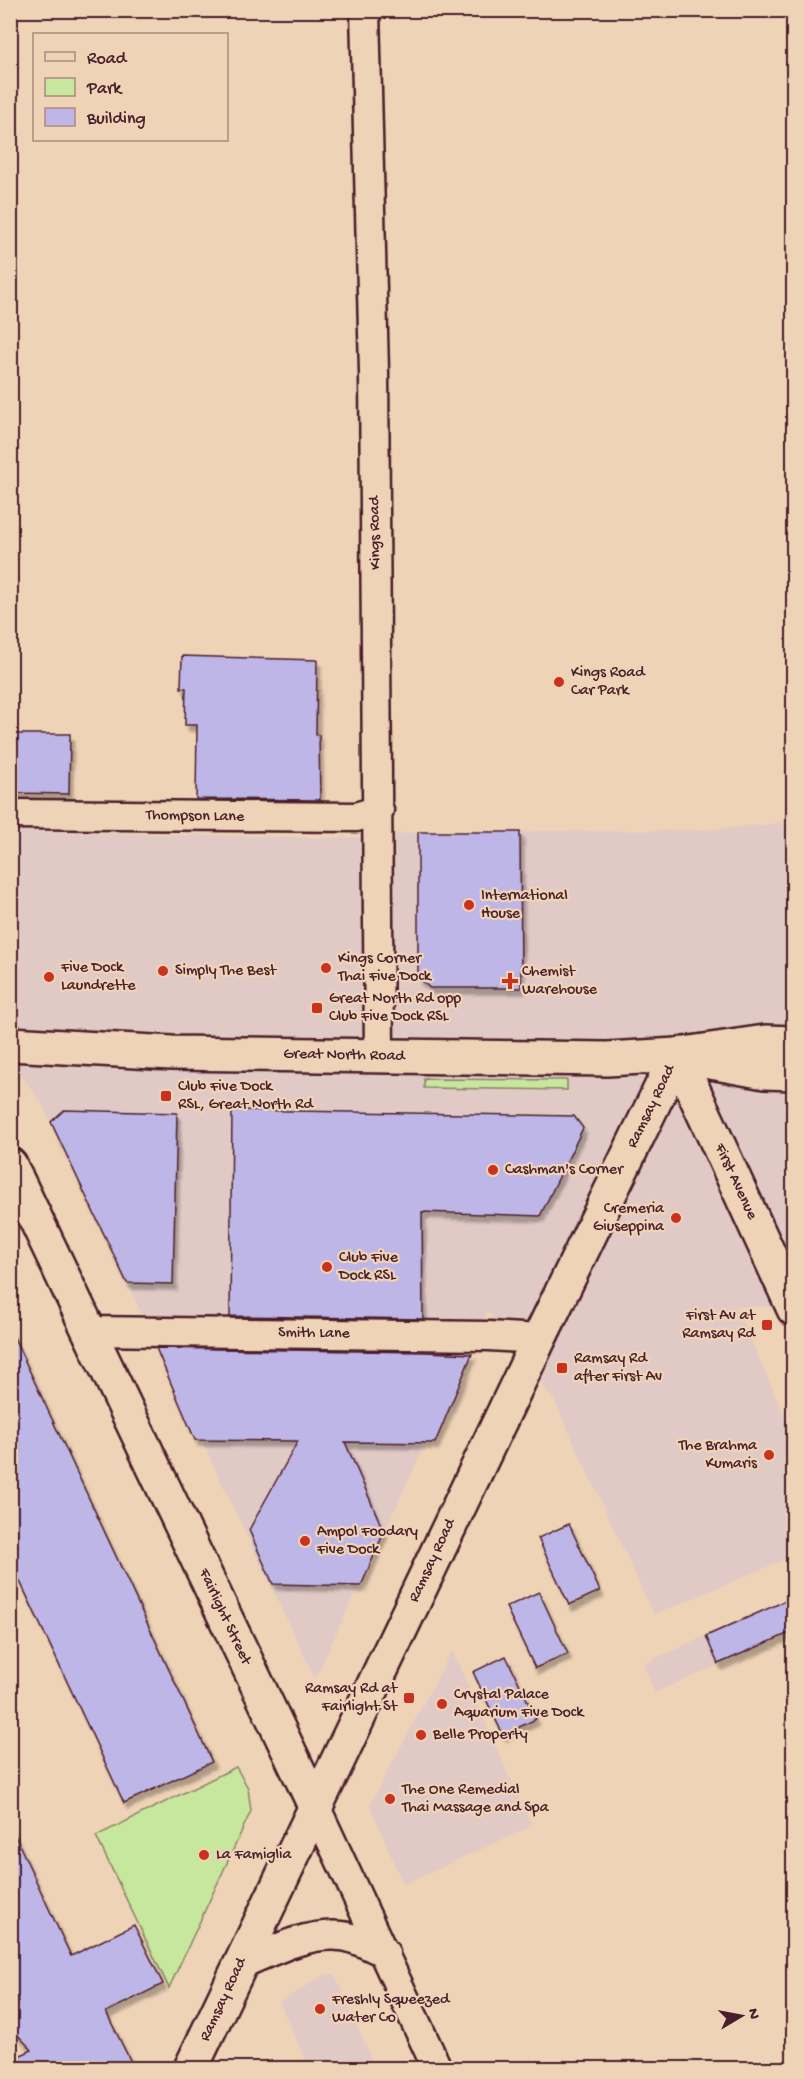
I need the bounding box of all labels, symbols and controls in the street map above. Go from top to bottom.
legend [33,33,228,141]
text: Road [87,49,128,70]
text: Park [86,79,123,100]
text: Building [86,109,146,130]
street label: Kings Road [366,494,386,570]
place label: Kings Road Car Park [571,664,646,701]
marker: Kings Road Car Park [552,675,566,689]
street label: Thompson Lane [145,807,245,827]
place label: International House [481,887,568,924]
marker: International House [462,898,476,912]
place label: Kings Corner Thai Five Dock [337,950,433,987]
place label: Five Dock Laundrette [60,959,136,996]
marker: Kings Corner Thai Five Dock [319,961,333,975]
place label: Simply The Best [175,962,277,981]
place label: Chemist Warehouse [522,963,598,1000]
marker: Simply The Best [156,964,170,978]
marker: Five Dock Laundrette [42,970,56,984]
marker: Chemist Warehouse [503,974,517,988]
place label: Great North Rd opp Club Five Dock RSL [329,990,461,1027]
marker: Great North Rd opp Club Five Dock RSL [310,1001,324,1015]
street label: Great North Road [283,1045,407,1067]
street label: Ramsay Road [624,1061,681,1152]
place label: Club Five Dock RSL, Great North Rd [178,1078,314,1115]
marker: Club Five Dock RSL, Great North Rd [159,1089,173,1103]
street label: First Avenue [709,1140,761,1224]
place label: Cashman's Corner [505,1161,624,1180]
marker: Cashman's Corner [486,1163,500,1177]
place label: Cremeria Giuseppina [593,1200,665,1237]
marker: Cremeria Giuseppina [669,1211,683,1225]
place label: Club Five Dock RSL [338,1249,399,1286]
marker: Club Five Dock RSL [320,1260,334,1274]
place label: First Av at Ramsay Rd [682,1307,757,1344]
marker: First Av at Ramsay Rd [760,1318,774,1332]
street label: Smith Lane [278,1324,351,1344]
place label: Ramsay Rd after First Av [574,1350,662,1387]
marker: Ramsay Rd after First Av [555,1361,569,1375]
place label: The Brahma Kumaris [678,1437,758,1474]
marker: The Brahma Kumaris [762,1448,776,1462]
street label: Ramsay Road [405,1515,461,1606]
place label: Ampol Foodary Five Dock [316,1523,418,1560]
marker: Ampol Foodary Five Dock [298,1534,312,1548]
street label: Fairlight Street [193,1565,255,1669]
place label: Ramsay Rd at Fairlight St [305,1680,398,1717]
place label: Crystal Palace Aquarium Five Dock [454,1686,585,1723]
marker: Ramsay Rd at Fairlight St [402,1691,416,1705]
marker: Crystal Palace Aquarium Five Dock [435,1697,449,1711]
place label: Belle Property [432,1726,528,1745]
marker: Belle Property [414,1728,428,1742]
place label: The One Remedial Thai Massage and Spa [401,1781,550,1818]
marker: The One Remedial Thai Massage and Spa [383,1792,397,1806]
place label: La Famiglia [216,1846,293,1865]
marker: La Famiglia [197,1848,211,1862]
street label: Ramsay Road [196,1954,252,2045]
north arrow [711,1986,771,2046]
place label: Freshly Squeezed Water Co [331,1991,451,2028]
marker: Freshly Squeezed Water Co [313,2002,327,2016]
text: N [742,2007,763,2021]

